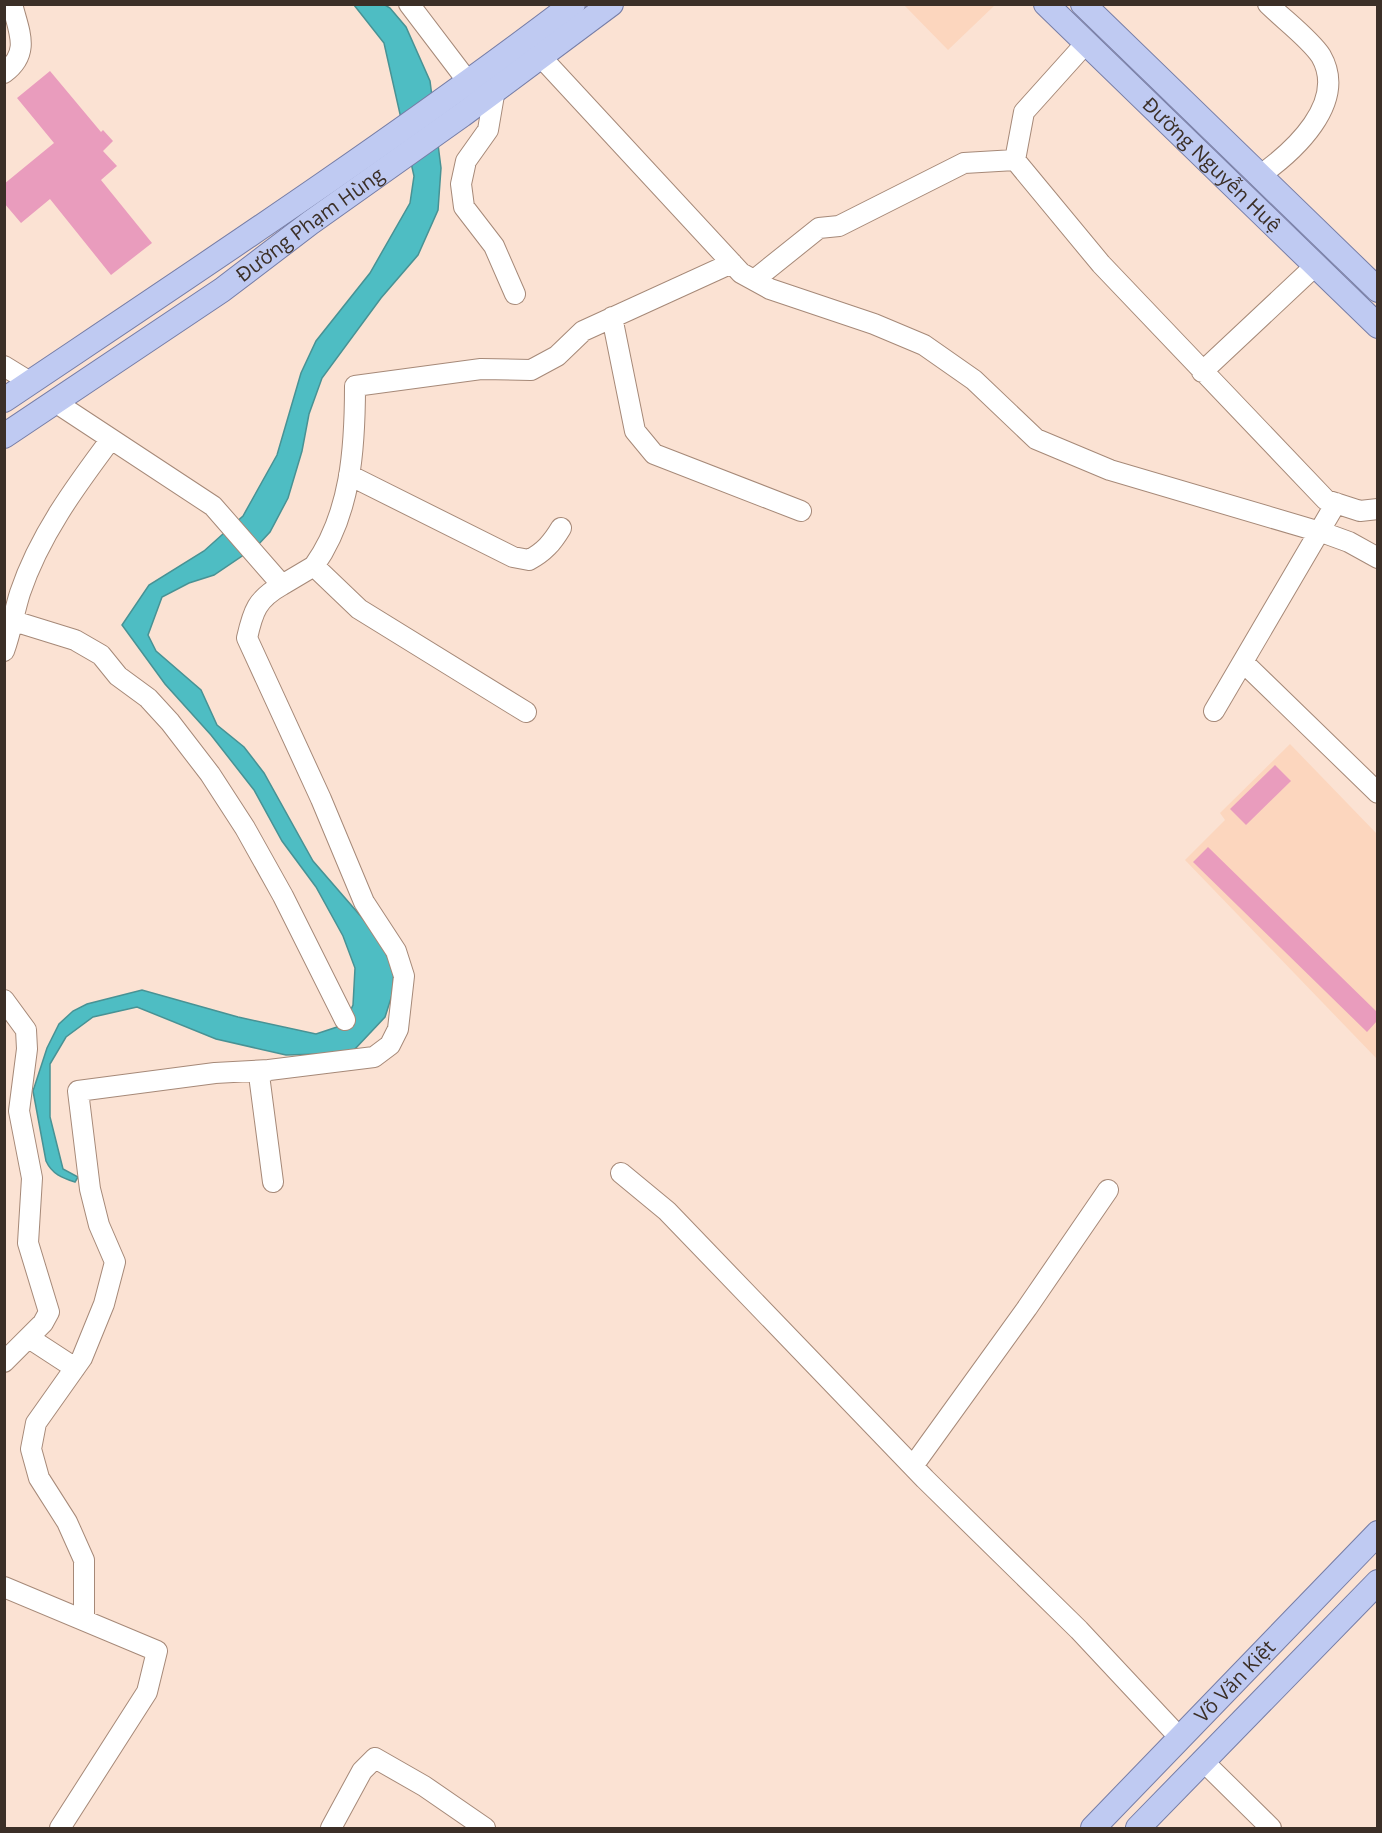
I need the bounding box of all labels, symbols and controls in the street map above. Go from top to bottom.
street label: Đường Nguyễn Huệ [1137,91,1287,238]
street label: Đường Phạm Hùng [230,161,389,288]
street label: Võ Văn Kiệt [1188,1634,1281,1728]

